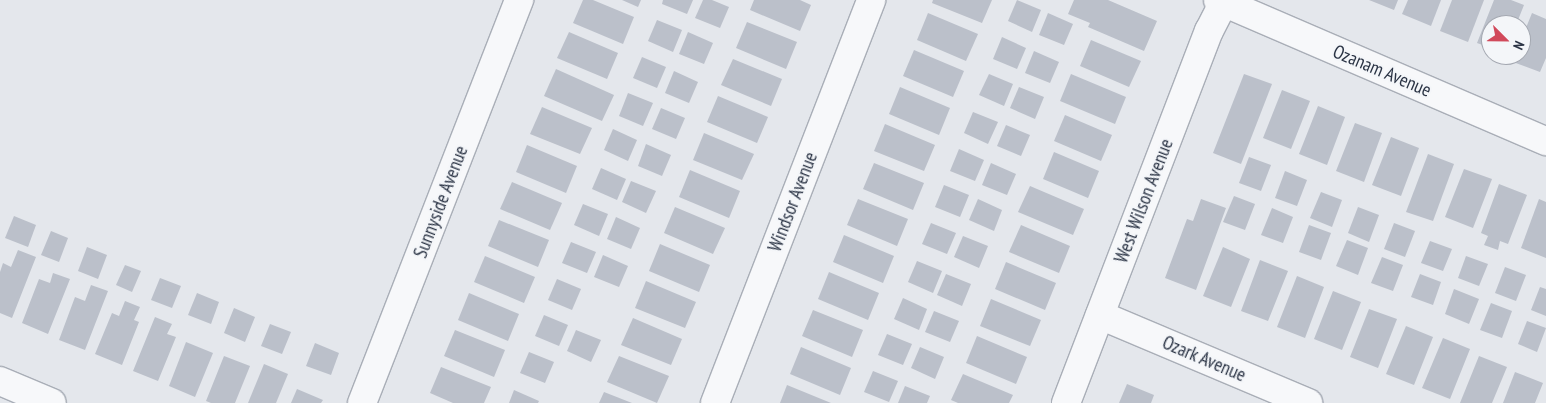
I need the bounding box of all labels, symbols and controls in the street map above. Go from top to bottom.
north arrow [1481,15,1531,65]
text: N [1509,38,1529,52]
street label: Ozanam Avenue [1329,40,1435,102]
street label: West Wilson Avenue [1110,135,1178,267]
street label: Sunnyside Avenue [409,142,473,262]
street label: Windsor Avenue [763,149,823,255]
street label: Ozark Avenue [1158,331,1250,387]

